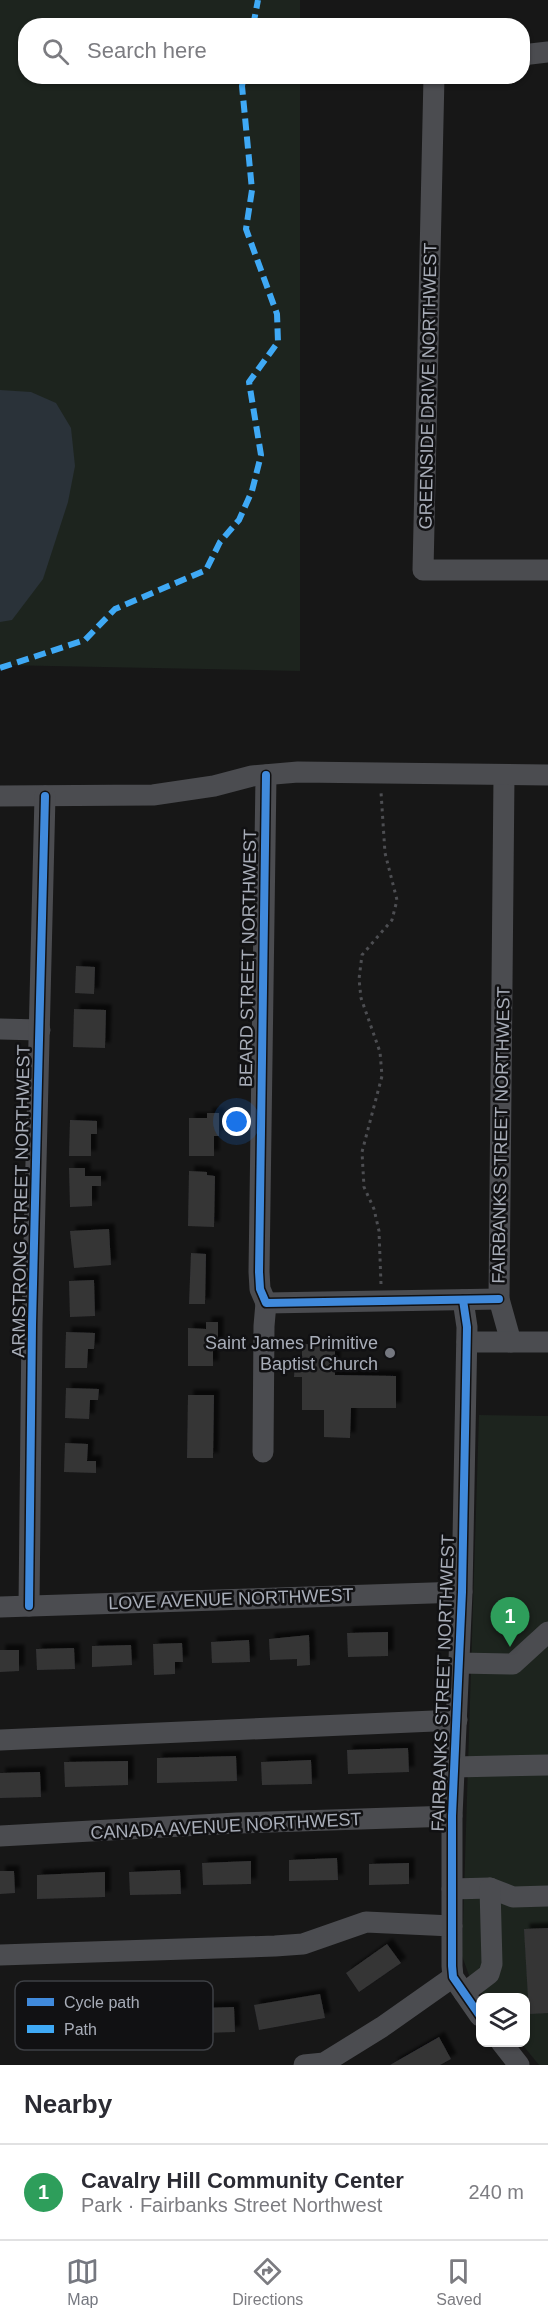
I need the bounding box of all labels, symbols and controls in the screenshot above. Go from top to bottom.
search box [18,18,530,84]
icon: search [39,35,72,68]
text: Search here [87,38,207,63]
street label: GREENSIDE DRIVE NORTHWEST [415,242,441,530]
street label: BEARD STREET NORTHWEST [236,829,260,1087]
street label: FAIRBANKS STREET NORTHWEST [488,986,514,1284]
street label: ARMSTRONG STREET NORTHWEST [8,1044,34,1358]
your location [222,1107,251,1136]
place label: Saint James Primitive Baptist Church [205,1333,378,1374]
marker: Saint James Primitive Baptist Church [383,1346,397,1360]
street label: FAIRBANKS STREET NORTHWEST [428,1534,458,1832]
street label: LOVE AVENUE NORTHWEST [108,1585,354,1613]
pin: 1 [490,1598,530,1647]
street label: CANADA AVENUE NORTHWEST [90,1809,362,1843]
legend [15,1981,213,2050]
map controls [476,1993,530,2047]
button: layers [476,1993,530,2047]
text: Cycle path [64,1994,140,2011]
text: Path [64,2021,97,2038]
text: Nearby [24,2089,112,2119]
text: Cavalry Hill Community Center [81,2168,404,2193]
text: 1 [38,2181,49,2203]
text: 240 m [468,2181,524,2203]
text: Park · Fairbanks Street Northwest [81,2194,382,2216]
tab: Map [66,2255,99,2309]
tab: Directions [232,2255,303,2309]
tab: Saved [436,2255,482,2309]

